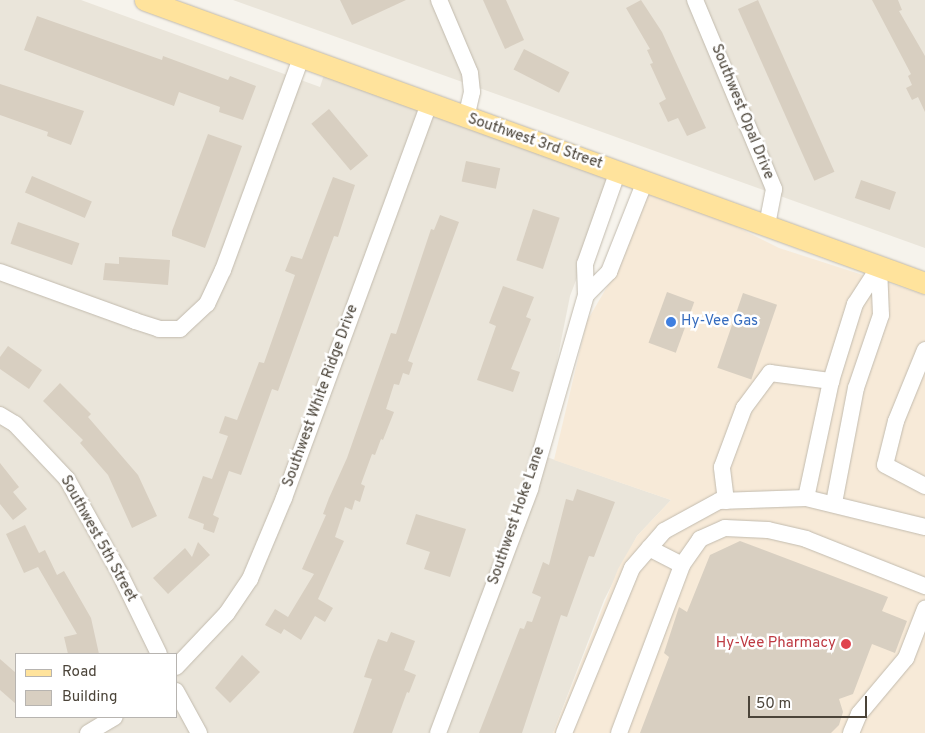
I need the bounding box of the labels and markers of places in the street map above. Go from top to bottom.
place label: Hy-Vee Gas [681,313,758,331]
marker: Hy-Vee Gas [665,316,677,328]
place label: Hy-Vee Pharmacy [716,635,836,653]
marker: Hy-Vee Pharmacy [840,638,852,650]

